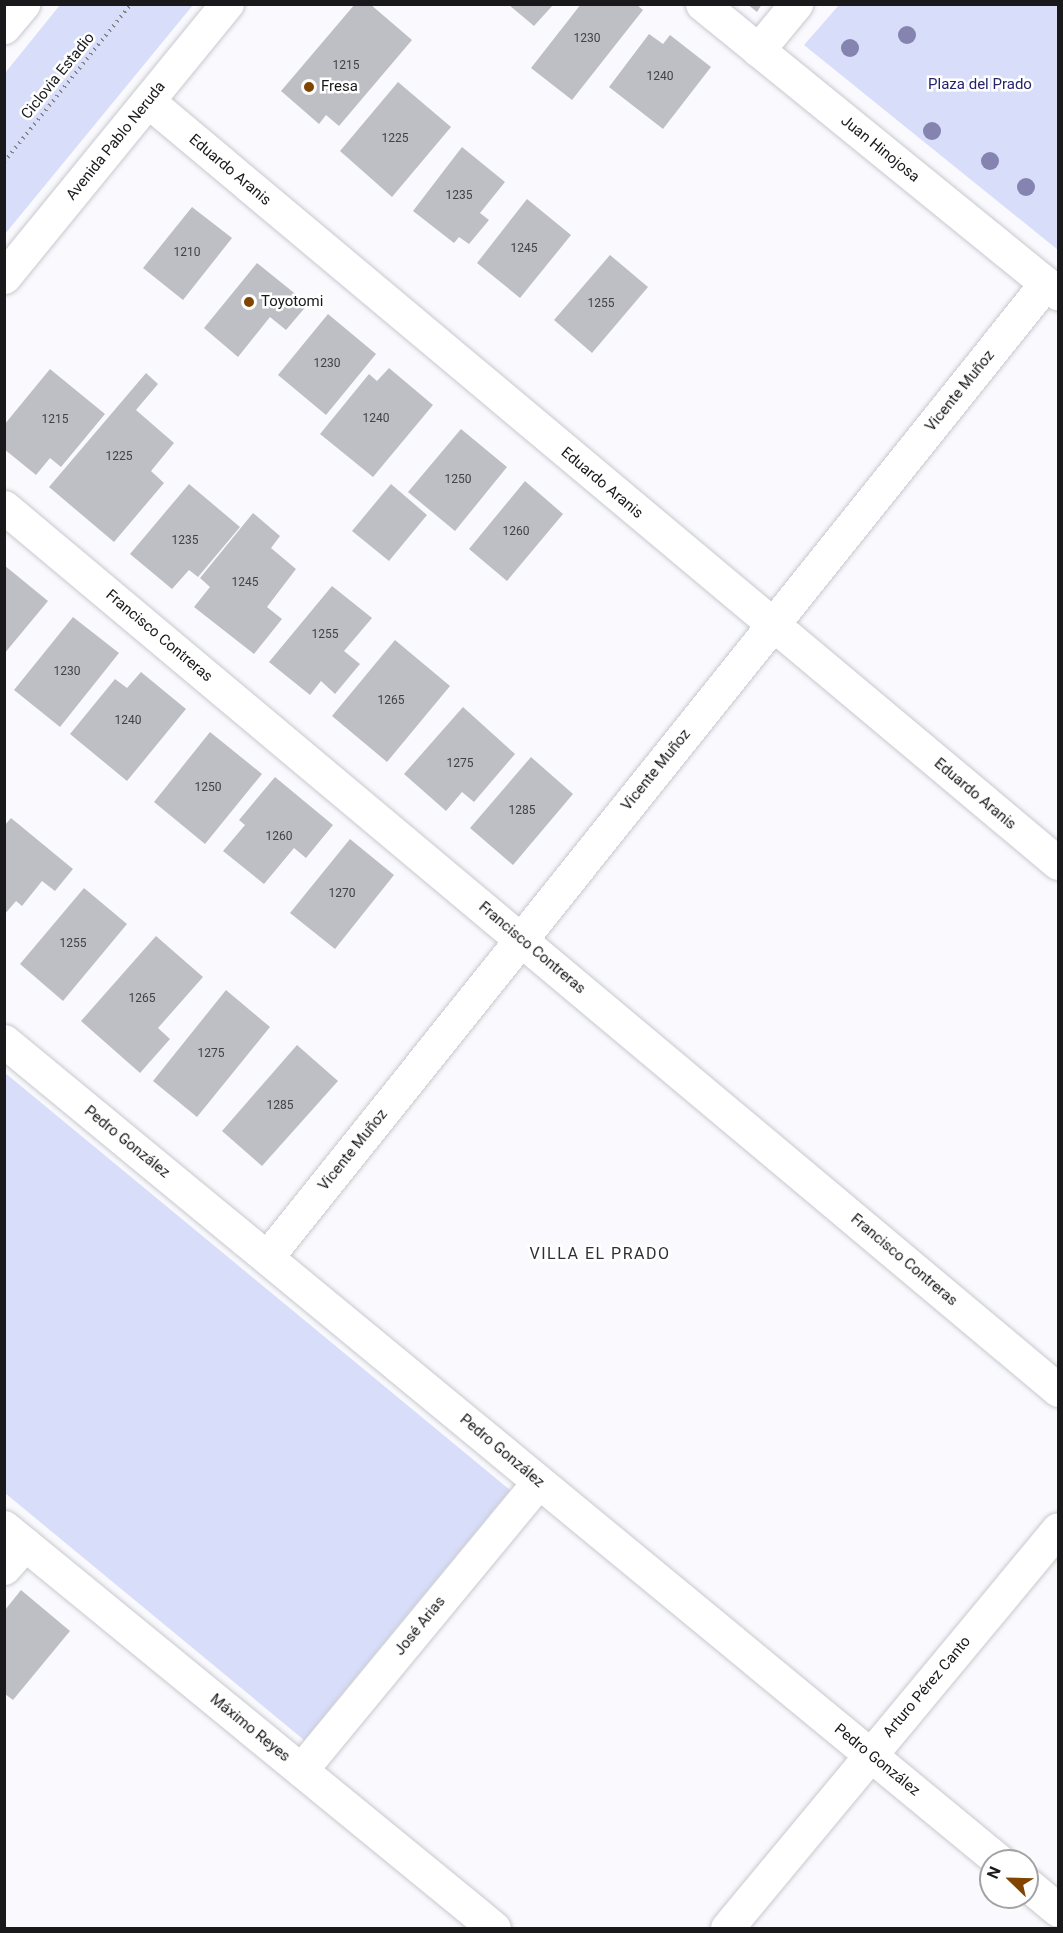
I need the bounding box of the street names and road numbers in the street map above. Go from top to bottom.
street label: Ciclovia Estadio [18,29,98,123]
street label: Avenida Pablo Neruda [63,78,169,204]
street label: Juan Hinojosa [837,112,923,186]
street label: Eduardo Aranis [185,131,275,209]
street label: Vicente Muñoz [922,347,998,435]
street label: Eduardo Aranis [557,444,647,522]
street label: Francisco Contreras [102,586,216,686]
street label: Vicente Muñoz [618,726,694,814]
street label: Eduardo Aranis [930,755,1020,833]
street label: Francisco Contreras [475,898,589,998]
street label: Pedro González [81,1102,173,1182]
street label: Vicente Muñoz [315,1106,391,1194]
street label: Francisco Contreras [847,1210,961,1310]
street label: Pedro González [456,1410,548,1492]
street label: José Arias [391,1593,449,1659]
street label: Arturo Pérez Canto [879,1633,975,1741]
street label: Máximo Reyes [206,1690,294,1766]
street label: Pedro González [831,1720,923,1800]

